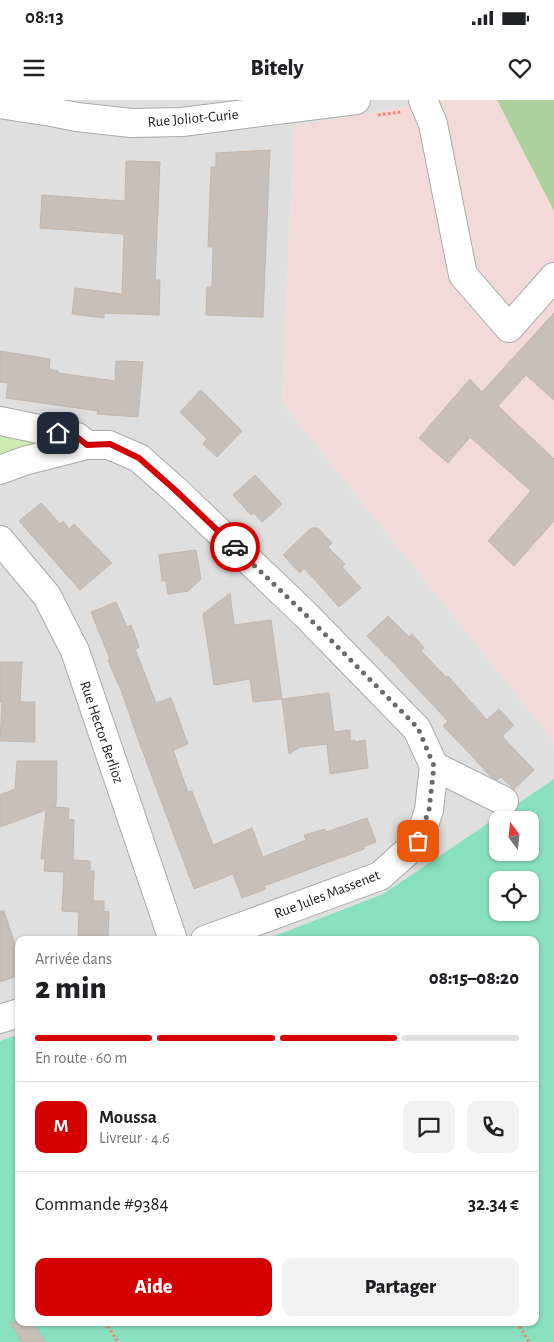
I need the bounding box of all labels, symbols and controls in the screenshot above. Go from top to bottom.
text: 08:13 [25,8,64,27]
icon: menu [20,54,48,82]
icon: heart [506,54,534,82]
text: Bitely [250,57,304,79]
street label: Rue Joliot-Curie [147,107,239,130]
pin [37,412,79,454]
icon: home [44,419,72,447]
courier [210,522,260,572]
icon: car [221,533,249,561]
street label: Rue Hector Berlioz [77,679,126,785]
north arrow [489,811,539,861]
map controls [489,811,539,921]
pin [397,820,439,862]
icon: bag [404,827,432,855]
street label: Rue Jules Massenet [272,867,382,922]
button: locate [489,871,539,921]
text: Arrivée dans [35,951,112,967]
text: 08:15–08:20 [429,969,519,988]
text: 2 min [35,972,107,1004]
text: En route · 60 m [35,1050,127,1066]
button: chat [403,1101,455,1153]
button: phone [467,1101,519,1153]
text: Moussa [99,1108,157,1127]
text: M [53,1117,69,1136]
text: Livreur · 4.6 [99,1130,170,1146]
text: Commande #9384 [35,1195,169,1214]
text: 32.34 € [468,1195,519,1214]
button: Aide [35,1258,272,1316]
button: Partager [282,1258,519,1316]

